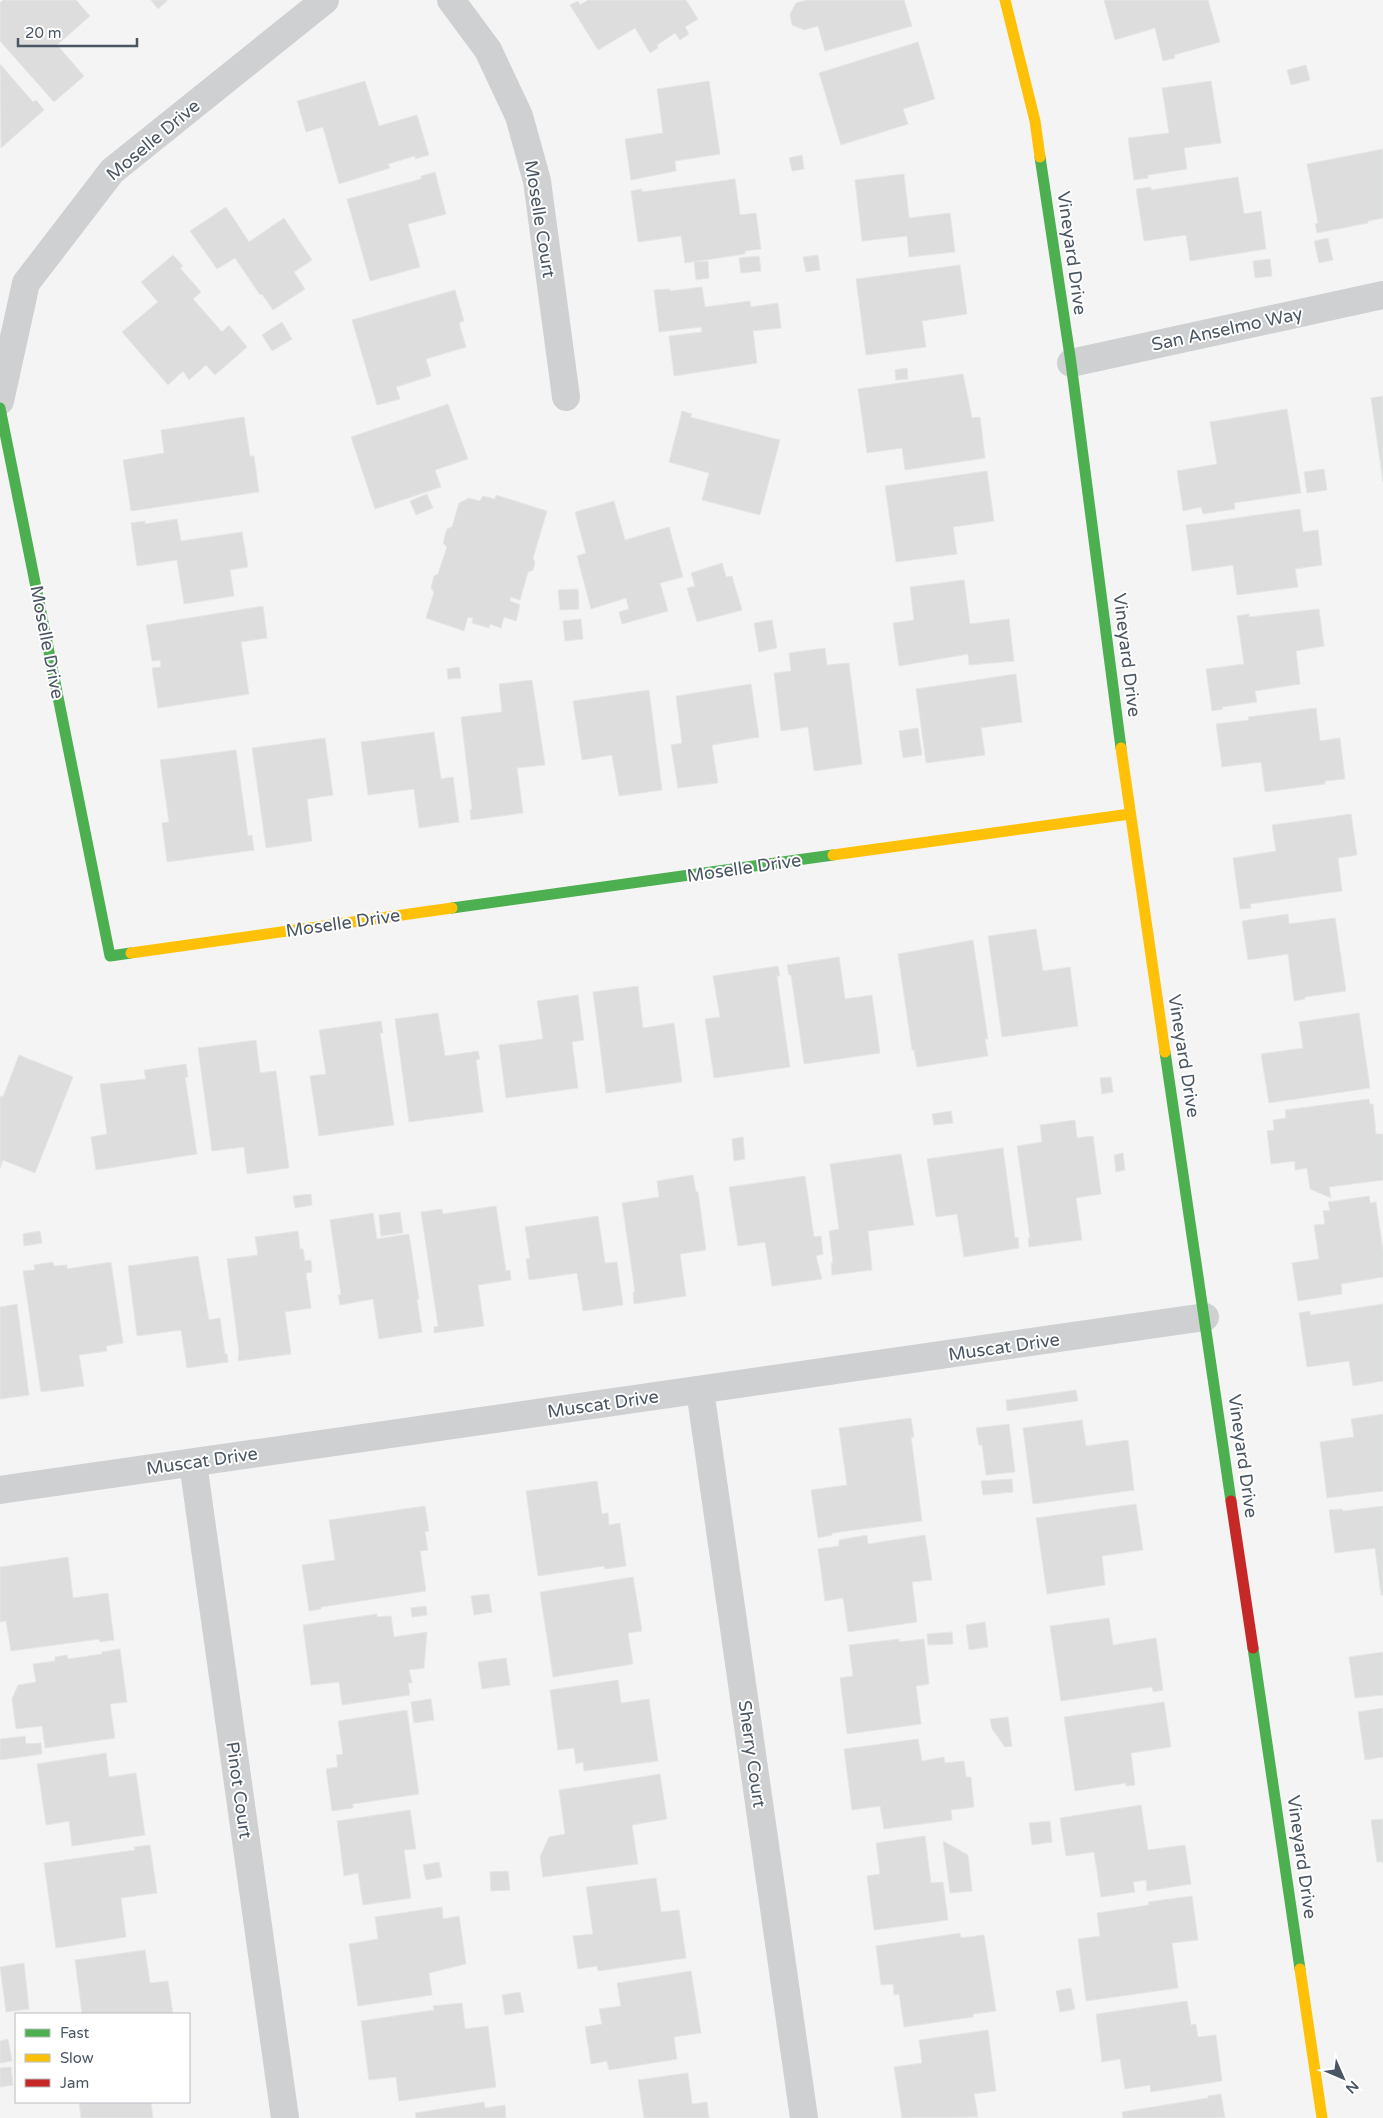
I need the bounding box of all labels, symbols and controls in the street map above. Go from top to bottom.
scale bar [18,15,136,47]
text: 20 m [25,24,62,42]
street label: Moselle Drive [102,95,204,185]
street label: Moselle Court [520,159,560,279]
street label: Vineyard Drive [1052,190,1092,316]
street label: San Anselmo Way [1150,302,1305,356]
street label: Moselle Drive [25,583,69,701]
street label: Vineyard Drive [1108,592,1146,718]
street label: Moselle Drive [685,849,803,887]
street label: Moselle Drive [284,904,402,942]
street label: Vineyard Drive [1163,993,1205,1119]
street label: Muscat Drive [947,1328,1061,1366]
street label: Muscat Drive [546,1385,660,1423]
street label: Vineyard Drive [1223,1393,1263,1519]
street label: Muscat Drive [145,1442,259,1480]
street label: Sherry Court [734,1699,770,1809]
street label: Pinot Court [221,1740,257,1840]
street label: Vineyard Drive [1282,1794,1322,1920]
legend [15,2013,190,2103]
text: Fast [60,2024,90,2042]
text: Slow [60,2049,94,2067]
north arrow [1318,2053,1368,2103]
text: Jam [60,2074,89,2092]
text: N [1342,2077,1362,2097]

